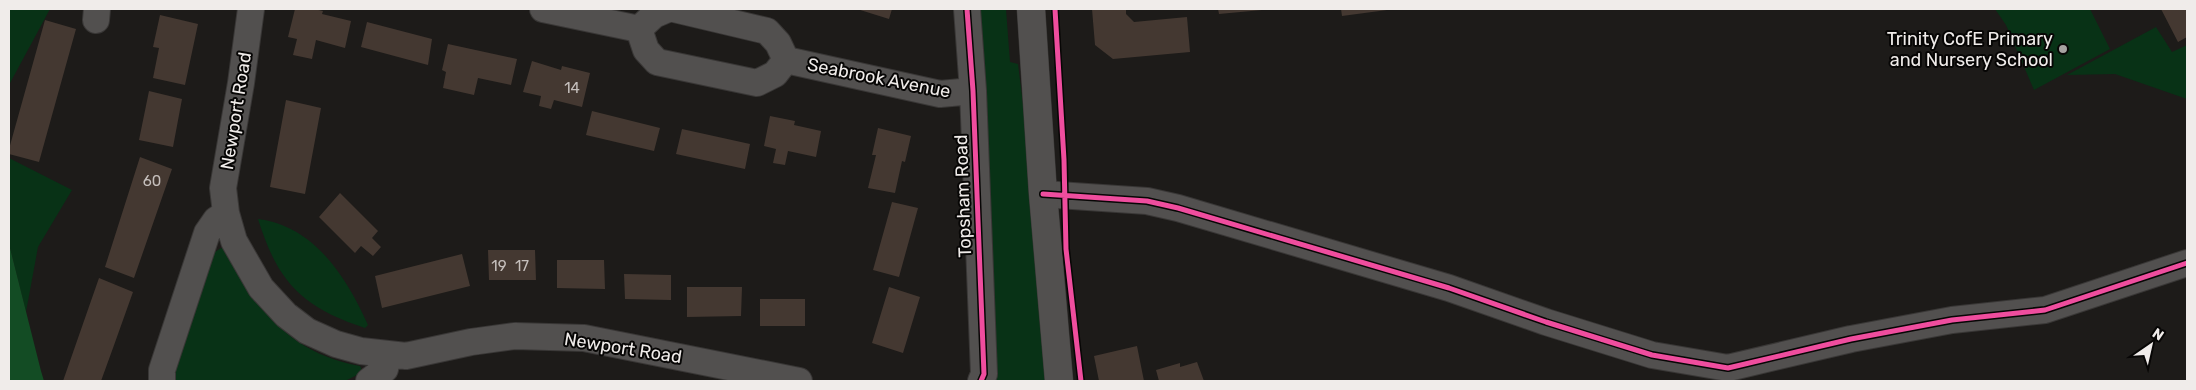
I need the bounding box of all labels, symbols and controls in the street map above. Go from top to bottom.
place label: Trinity CofE Primary and Nursery School [1887,28,2053,71]
marker: Trinity CofE Primary and Nursery School [2057,43,2069,55]
street label: Newport Road [216,51,256,171]
street label: Seabrook Avenue [806,53,952,103]
house number: 14 [564,79,580,97]
street label: Topsham Road [950,134,976,258]
house number: 60 [143,172,161,190]
house number: 19 [491,257,507,275]
house number: 17 [515,257,529,275]
north arrow [2126,320,2176,370]
text: N [2149,325,2167,345]
street label: Newport Road [563,328,683,368]

